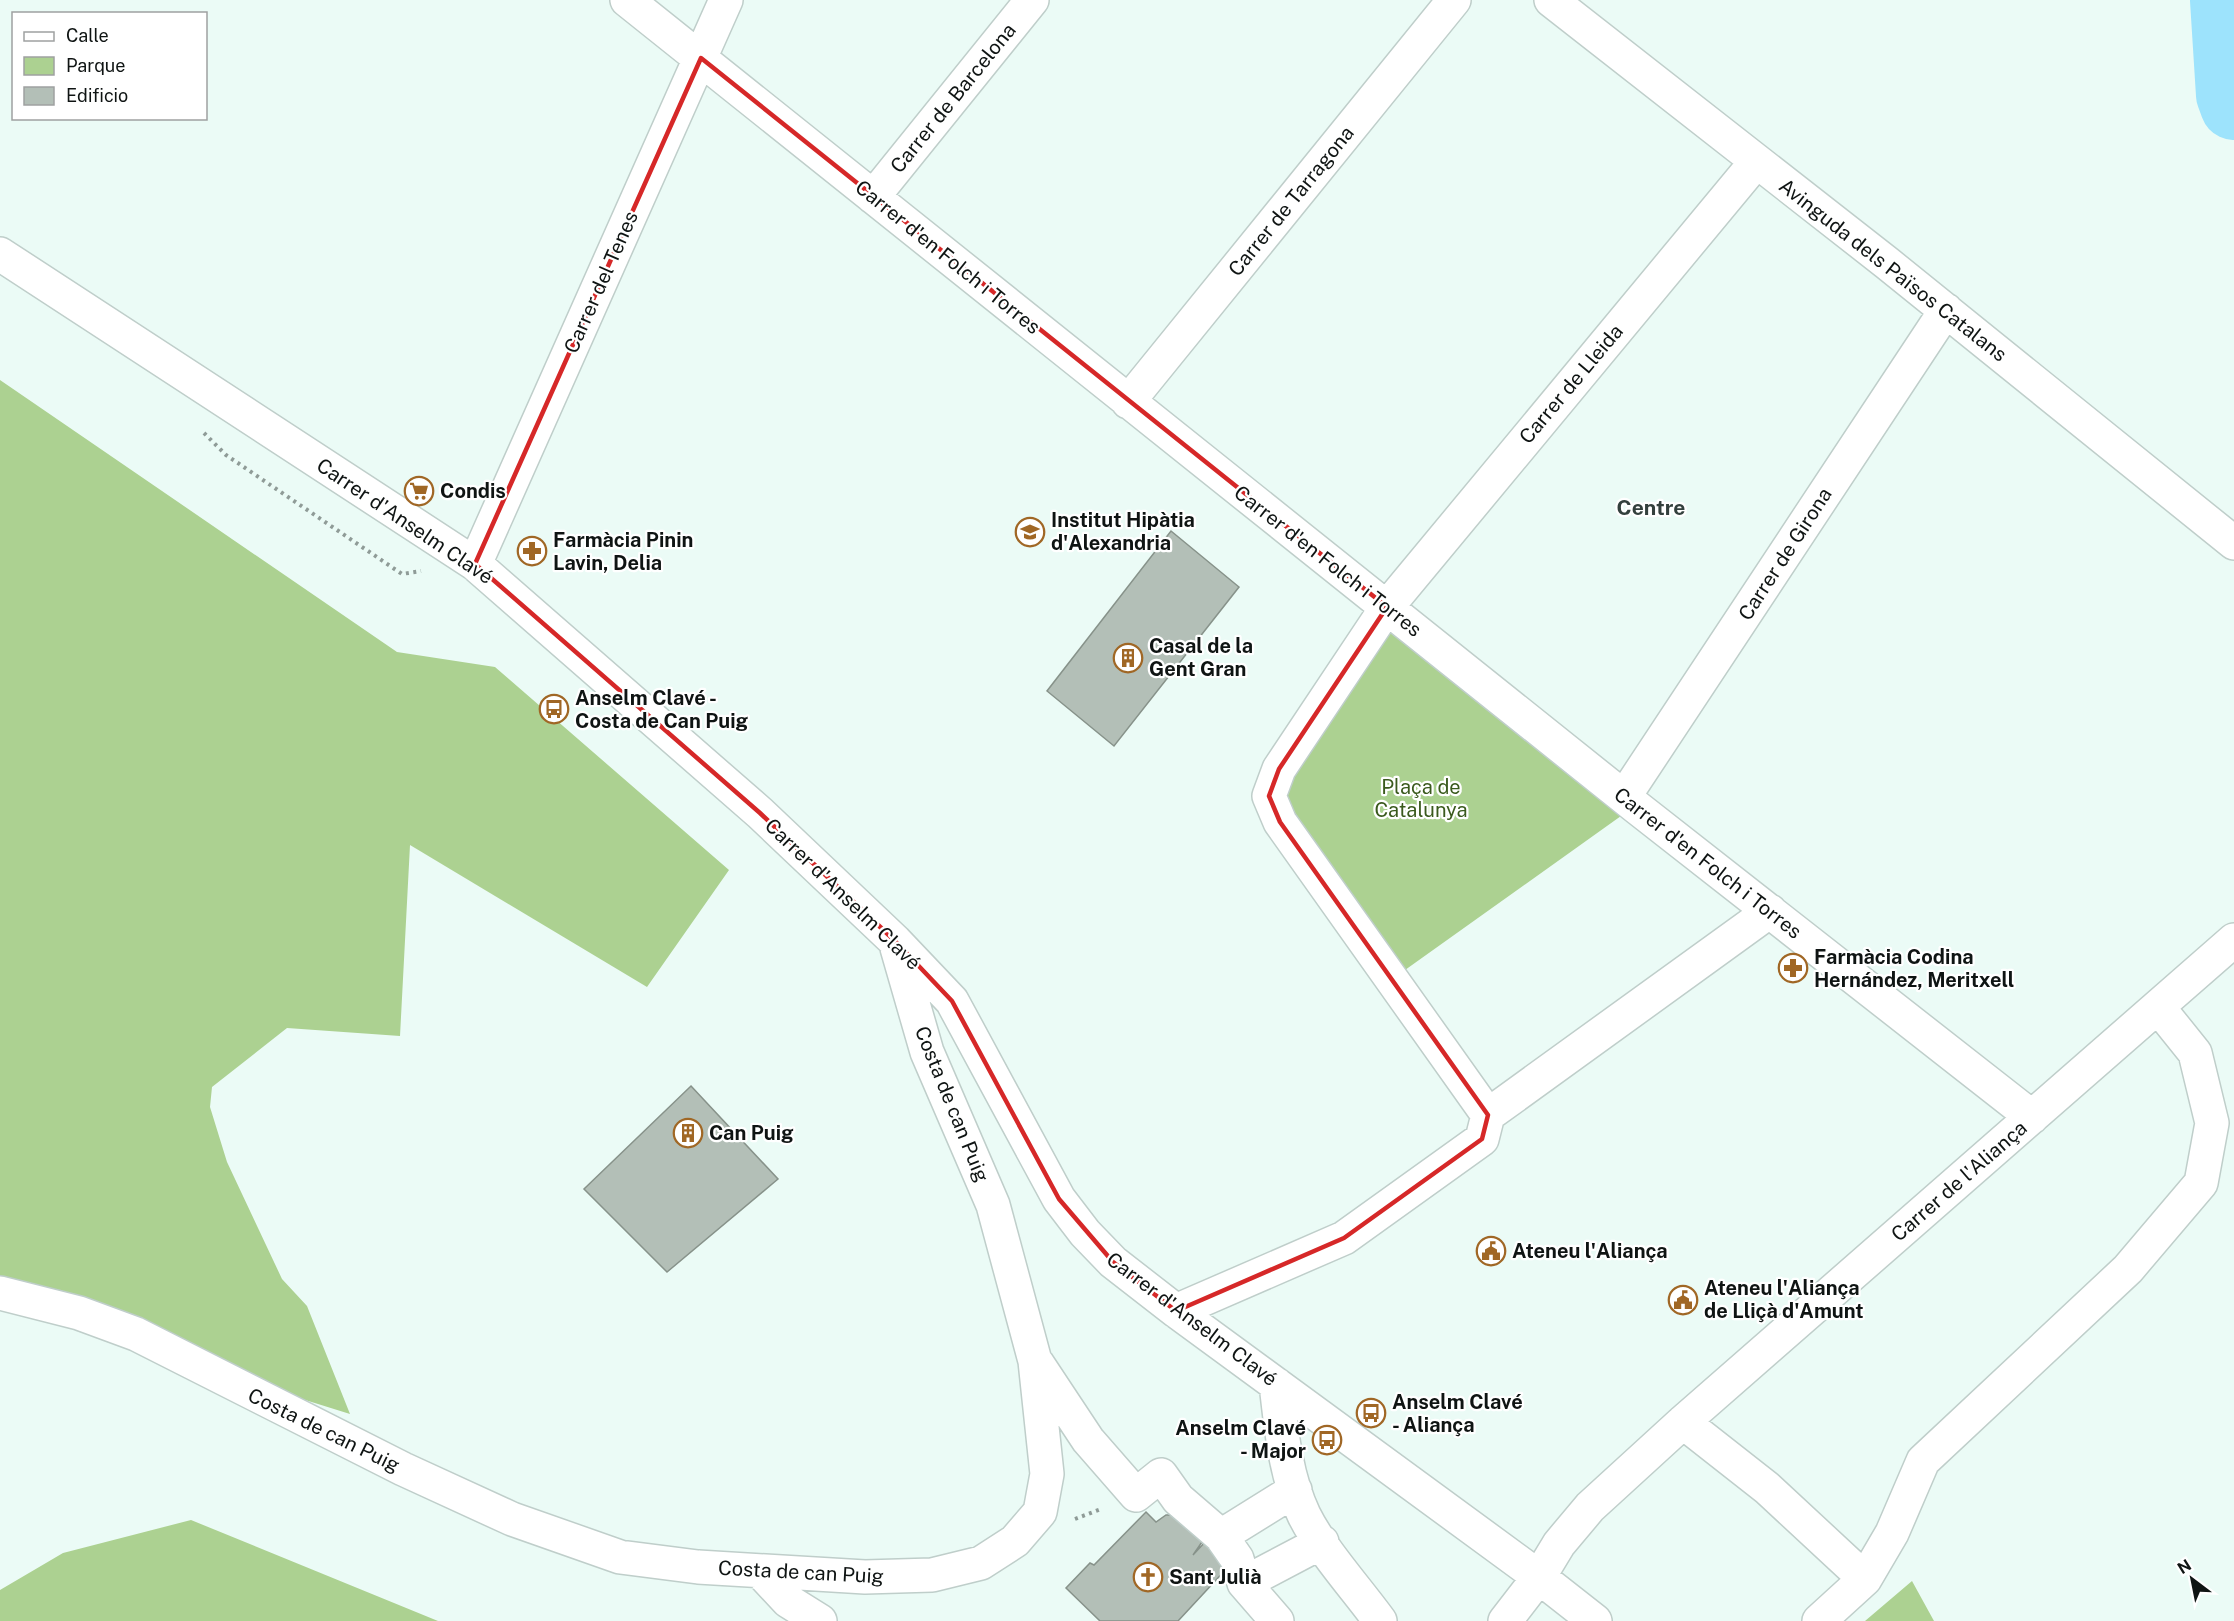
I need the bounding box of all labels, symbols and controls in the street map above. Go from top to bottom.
legend [12,12,207,120]
street label: Carrer de Barcelona [885,18,1021,178]
text: Calle [66,25,109,46]
text: Parque [66,55,126,76]
text: Edificio [66,85,128,106]
street label: Carrer de Tarragona [1223,121,1359,281]
street label: Avinguda dels Països Catalans [1774,174,2012,366]
street label: Carrer d'en Folch i Torres [851,175,1045,339]
street label: Carrer del Tenes [559,207,643,357]
street label: Carrer de Lleida [1514,319,1628,449]
street label: Carrer d'Anselm Clavé [312,453,498,589]
supermarket icon: Condis [403,475,435,507]
place label: Condis [440,479,506,503]
street label: Carrer d'en Folch i Torres [1230,480,1426,642]
street label: Carrer de Girona [1733,483,1837,625]
district label: Centre [1617,495,1685,520]
place label: Institut Hipàtia d'Alexandria [1051,508,1195,555]
school or university icon: Institut Hipàtia d'Alexandria [1014,516,1046,548]
place label: Farmàcia Pinin Lavin, Delia [553,528,693,575]
pharmacy icon: Farmàcia Pinin Lavin, Delia [516,535,548,567]
place label: Casal de la Gent Gran [1149,634,1253,681]
building icon: Casal de la Gent Gran [1112,642,1144,674]
place label: Anselm Clavé - Costa de Can Puig [575,686,749,733]
bus stop icon: Anselm Clavé - Costa de Can Puig [538,693,570,725]
park label: Plaça de Catalunya [1374,775,1468,822]
street label: Carrer d'en Folch i Torres [1610,782,1806,944]
street label: Carrer d'Anselm Clavé [760,813,926,975]
place label: Farmàcia Codina Hernández, Meritxell [1814,945,2014,992]
pharmacy icon: Farmàcia Codina Hernández, Meritxell [1777,952,1809,984]
street label: Costa de can Puig [910,1023,994,1185]
street label: Carrer de l'Aliança [1886,1116,2032,1246]
building icon: Can Puig [672,1117,704,1149]
place label: Can Puig [709,1121,794,1145]
public building icon: Ateneu l'Aliança [1475,1235,1507,1267]
place label: Ateneu l'Aliança [1512,1239,1668,1263]
street label: Carrer d'Anselm Clavé [1102,1247,1282,1391]
place label: Ateneu l'Aliança de Lliçà d'Amunt [1704,1276,1864,1323]
public building icon: Ateneu l'Aliança de Lliçà d'Amunt [1667,1284,1699,1316]
street label: Costa de can Puig [244,1383,404,1477]
place label: Anselm Clavé - Aliança [1392,1390,1523,1437]
bus stop icon: Anselm Clavé - Aliança [1355,1397,1387,1429]
place label: Anselm Clavé - Major [1175,1416,1306,1463]
bus stop icon: Anselm Clavé - Major [1311,1424,1343,1456]
north arrow [2162,1549,2222,1609]
text: N [2174,1555,2195,1578]
street label: Costa de can Puig [718,1556,884,1588]
church icon: Sant Julià [1132,1561,1164,1593]
place label: Sant Julià [1169,1565,1262,1589]

